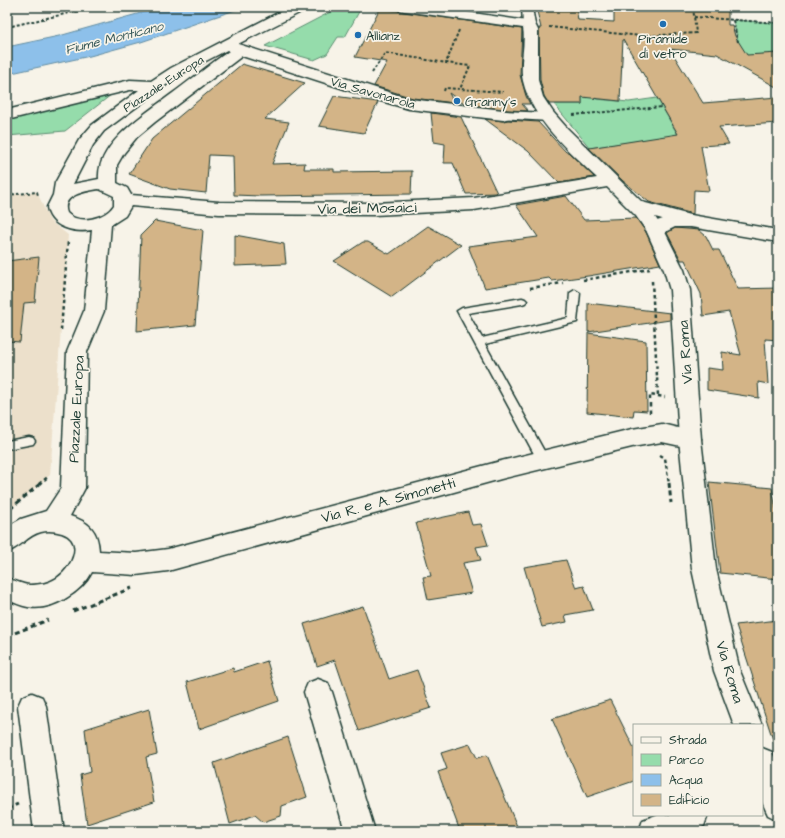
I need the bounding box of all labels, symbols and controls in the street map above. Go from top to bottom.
water label: Fiume Monticano [63,17,167,59]
marker: Piramide di vetro [658,19,668,29]
place label: Allianz [366,27,400,45]
marker: Allianz [353,30,363,40]
place label: Piramide di vetro [638,30,688,63]
street label: Piazzale Europa [120,51,208,117]
street label: Via Savonarola [328,72,417,114]
place label: Granny's [465,93,517,112]
marker: Granny's [452,96,462,106]
street label: Via dei Mosaici [317,197,418,220]
street label: Via Roma [673,319,698,384]
street label: Piazzale Europa [63,354,90,463]
street label: Via R. e A. Simonetti [319,472,458,528]
street label: Via Roma [710,639,749,706]
legend [633,724,763,816]
text: Strada [669,732,707,749]
text: Parco [669,752,704,769]
text: Acqua [669,772,703,789]
text: Edificio [669,792,709,809]

